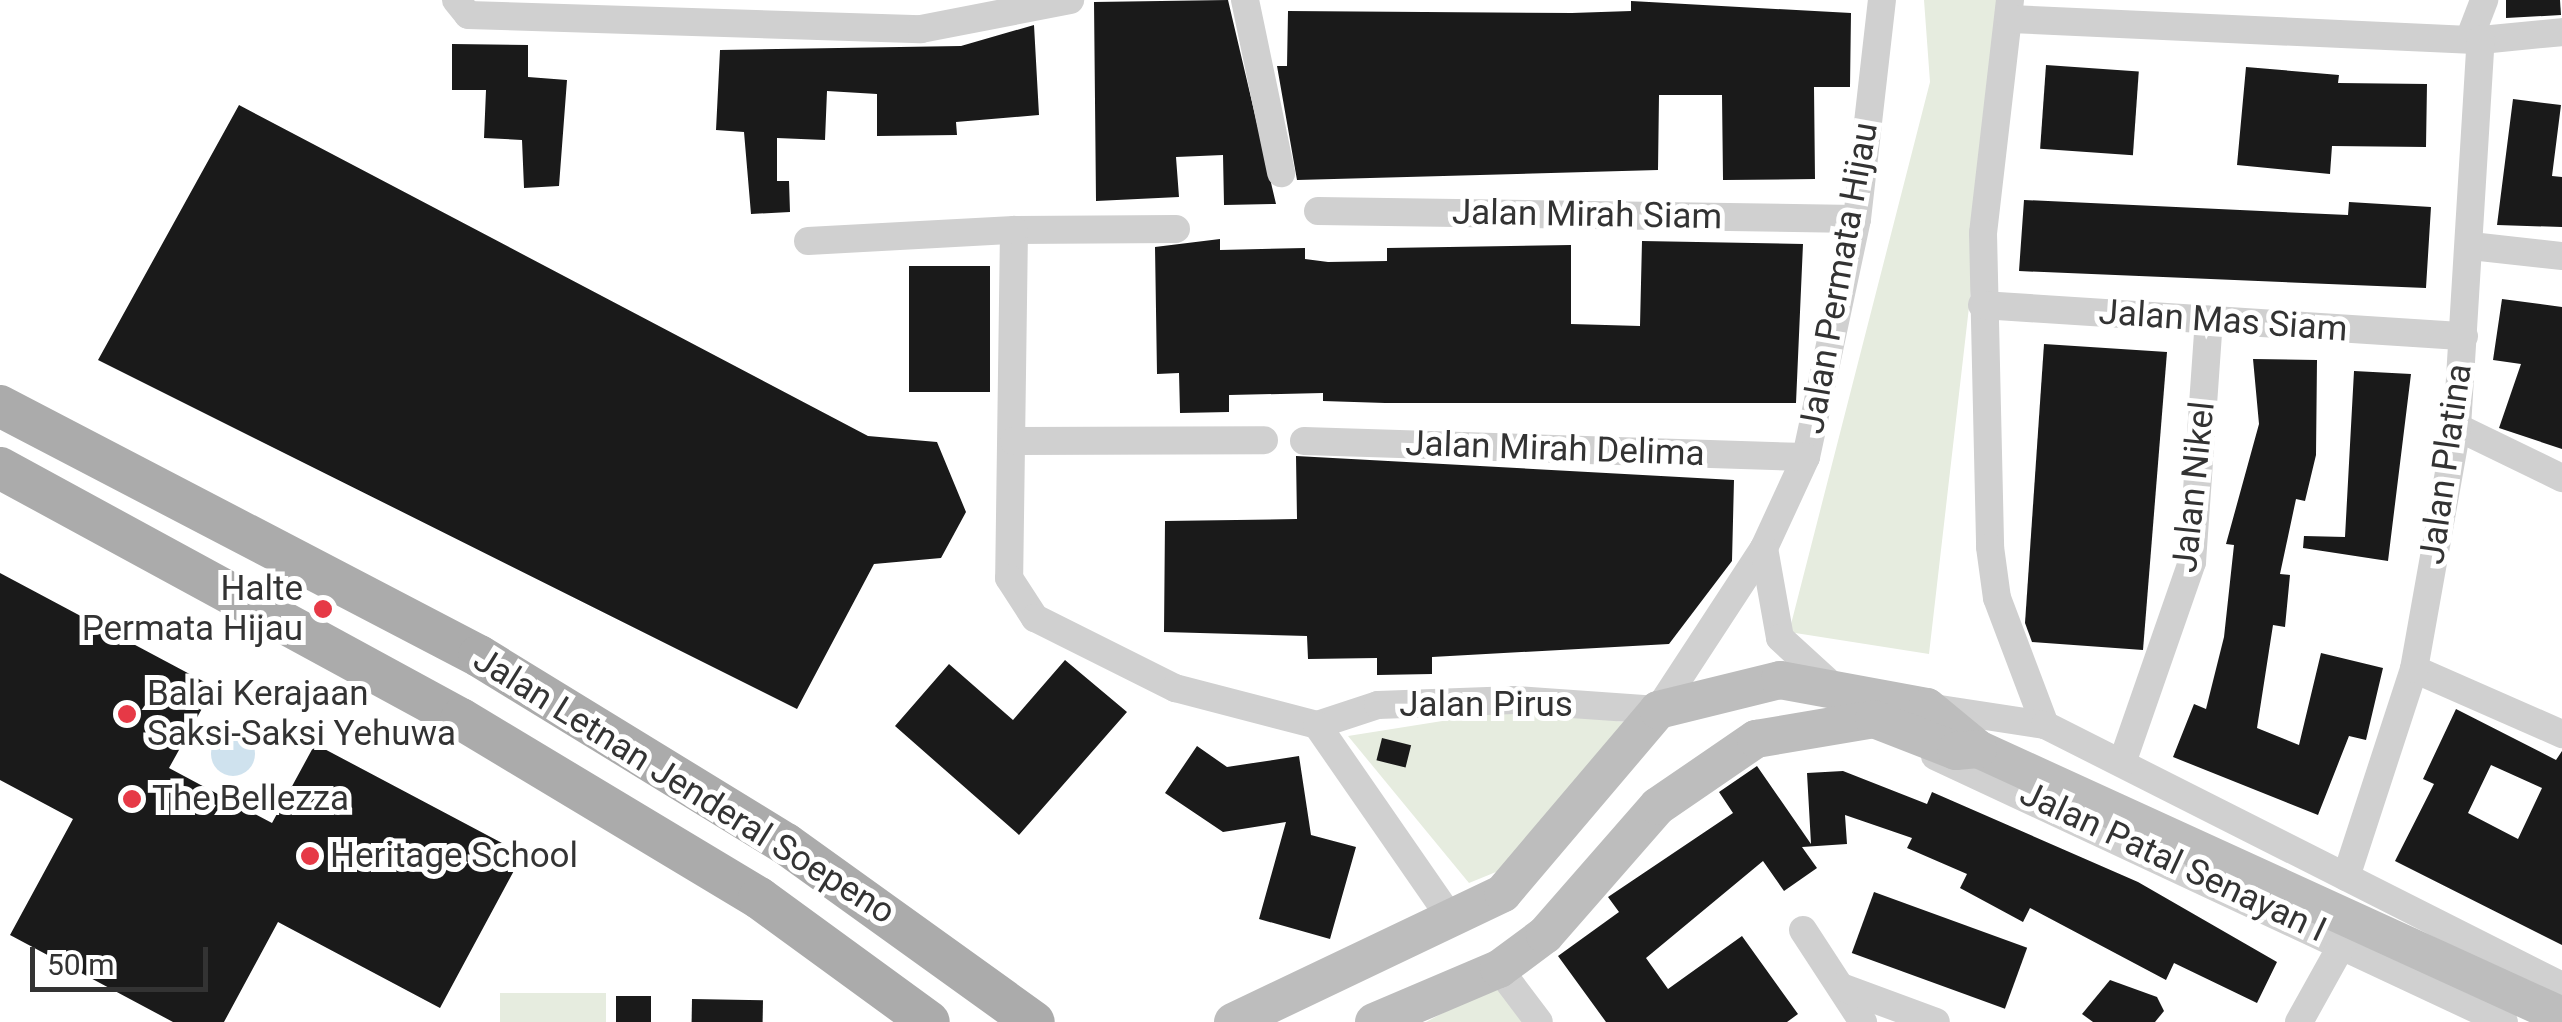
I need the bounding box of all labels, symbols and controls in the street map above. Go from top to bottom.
street label: Jalan Permata Hijau [1791,119,1887,437]
street label: Jalan Mirah Siam [1452,192,1722,238]
street label: Jalan Mas Siam [2097,291,2349,351]
street label: Jalan Platina [2411,361,2481,567]
street label: Jalan Nikel [2164,399,2224,575]
street label: Jalan Mirah Delima [1405,423,1705,475]
place label: Halte Permata Hijau [82,568,303,650]
marker: Halte Permata Hijau [312,598,334,620]
street label: Jalan Letnan Jenderal Soepeno [466,639,902,933]
place label: Balai Kerajaan Saksi-Saksi Yehuwa [147,673,456,755]
street label: Jalan Pirus [1399,684,1573,726]
marker: Balai Kerajaan Saksi-Saksi Yehuwa [116,703,138,725]
street label: Jalan Patal Senayan I [2013,773,2333,951]
place label: The Bellezza [152,778,349,820]
marker: The Bellezza [121,788,143,810]
place label: Heritage School [330,835,578,877]
marker: Heritage School [299,845,321,867]
scale bar [35,927,212,989]
text: 50 m [47,947,114,982]

